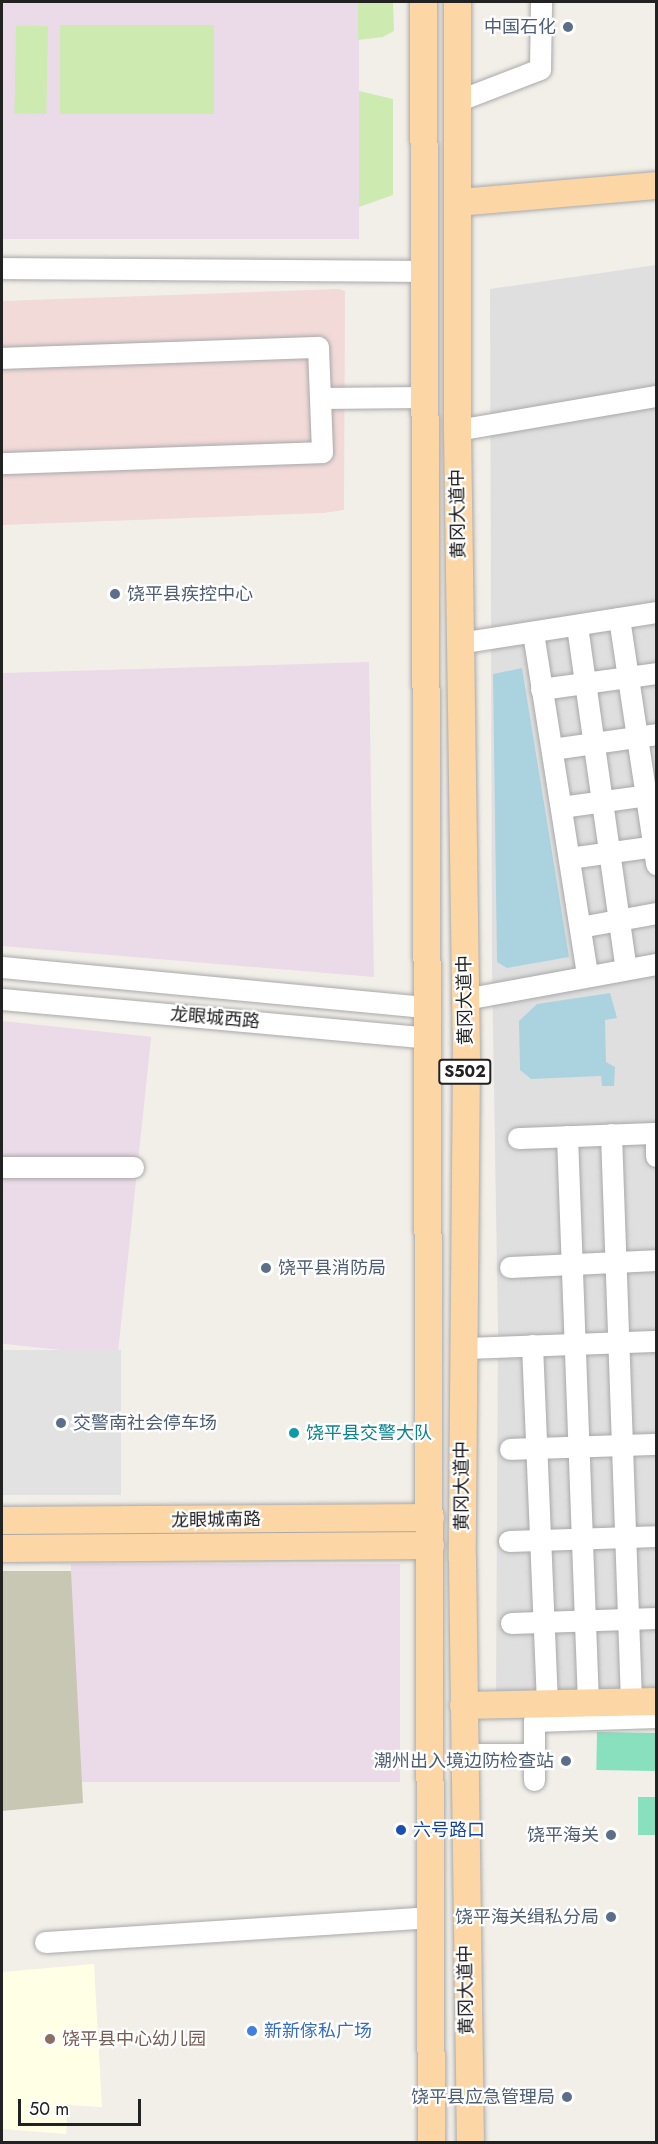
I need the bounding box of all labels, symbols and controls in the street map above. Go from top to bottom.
place label: 中国石化 [484,16,556,38]
marker: 中国石化 [561,20,575,34]
street label: 黄冈大道中 [446,469,470,559]
place label: 饶平县疾控中心 [127,583,253,605]
marker: 饶平县疾控中心 [108,587,122,601]
street label: 黄冈大道中 [453,955,477,1045]
street label: 龙眼城西路 [169,1003,261,1033]
road number: S502 [438,1059,492,1085]
place label: 饶平县消防局 [278,1257,386,1279]
marker: 饶平县消防局 [259,1261,273,1275]
place label: 交警南社会停车场 [73,1412,217,1434]
marker: 交警南社会停车场 [54,1416,68,1430]
place label: 饶平县交警大队 [306,1422,432,1444]
marker: 饶平县交警大队 [287,1426,301,1440]
street label: 黄冈大道中 [451,1441,473,1531]
street label: 龙眼城南路 [171,1508,261,1532]
place label: 潮州出入境边防检查站 [374,1750,554,1772]
marker: 潮州出入境边防检查站 [559,1754,573,1768]
place label: 六号路口 [413,1819,485,1841]
marker: 六号路口 [394,1823,408,1837]
place label: 饶平海关 [527,1824,599,1846]
marker: 饶平海关 [604,1828,618,1842]
place label: 饶平海关缉私分局 [455,1906,599,1928]
marker: 饶平海关缉私分局 [604,1910,618,1924]
street label: 黄冈大道中 [454,1945,478,2035]
place label: 新新傢私广场 [264,2020,372,2042]
marker: 新新傢私广场 [245,2024,259,2038]
place label: 饶平县中心幼儿园 [62,2028,206,2050]
marker: 饶平县中心幼儿园 [43,2032,57,2046]
place label: 饶平县应急管理局 [411,2086,555,2108]
scale bar [21,2087,144,2125]
marker: 饶平县应急管理局 [560,2090,574,2104]
text: 50 m [29,2096,69,2122]

